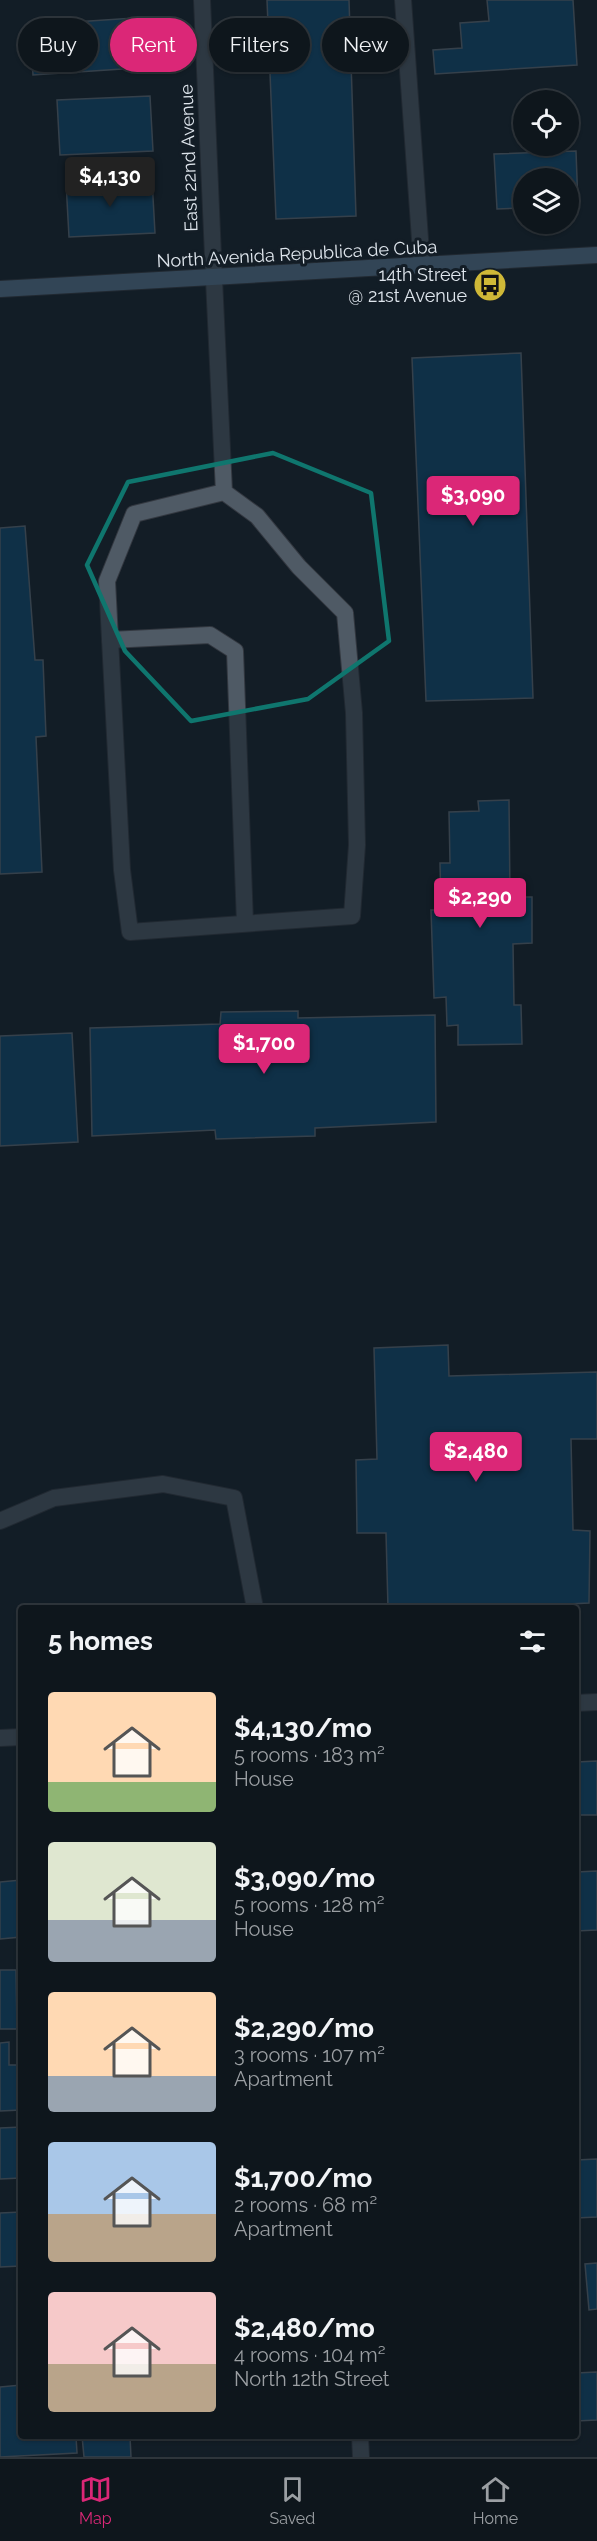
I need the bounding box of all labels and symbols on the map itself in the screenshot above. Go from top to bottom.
street label: East 22nd Avenue [175,83,202,232]
pin: $4,130 [61,157,159,208]
street label: North Avenida Republica de Cuba [156,236,438,271]
place label: 14th Street @ 21st Avenue [348,264,467,306]
bus stop icon: 14th Street @ 21st Avenue [472,267,508,303]
pin: $3,090 [424,476,522,527]
pin: $2,290 [431,878,529,929]
pin: $1,700 [215,1024,313,1075]
pin: $2,480 [427,1432,525,1483]

